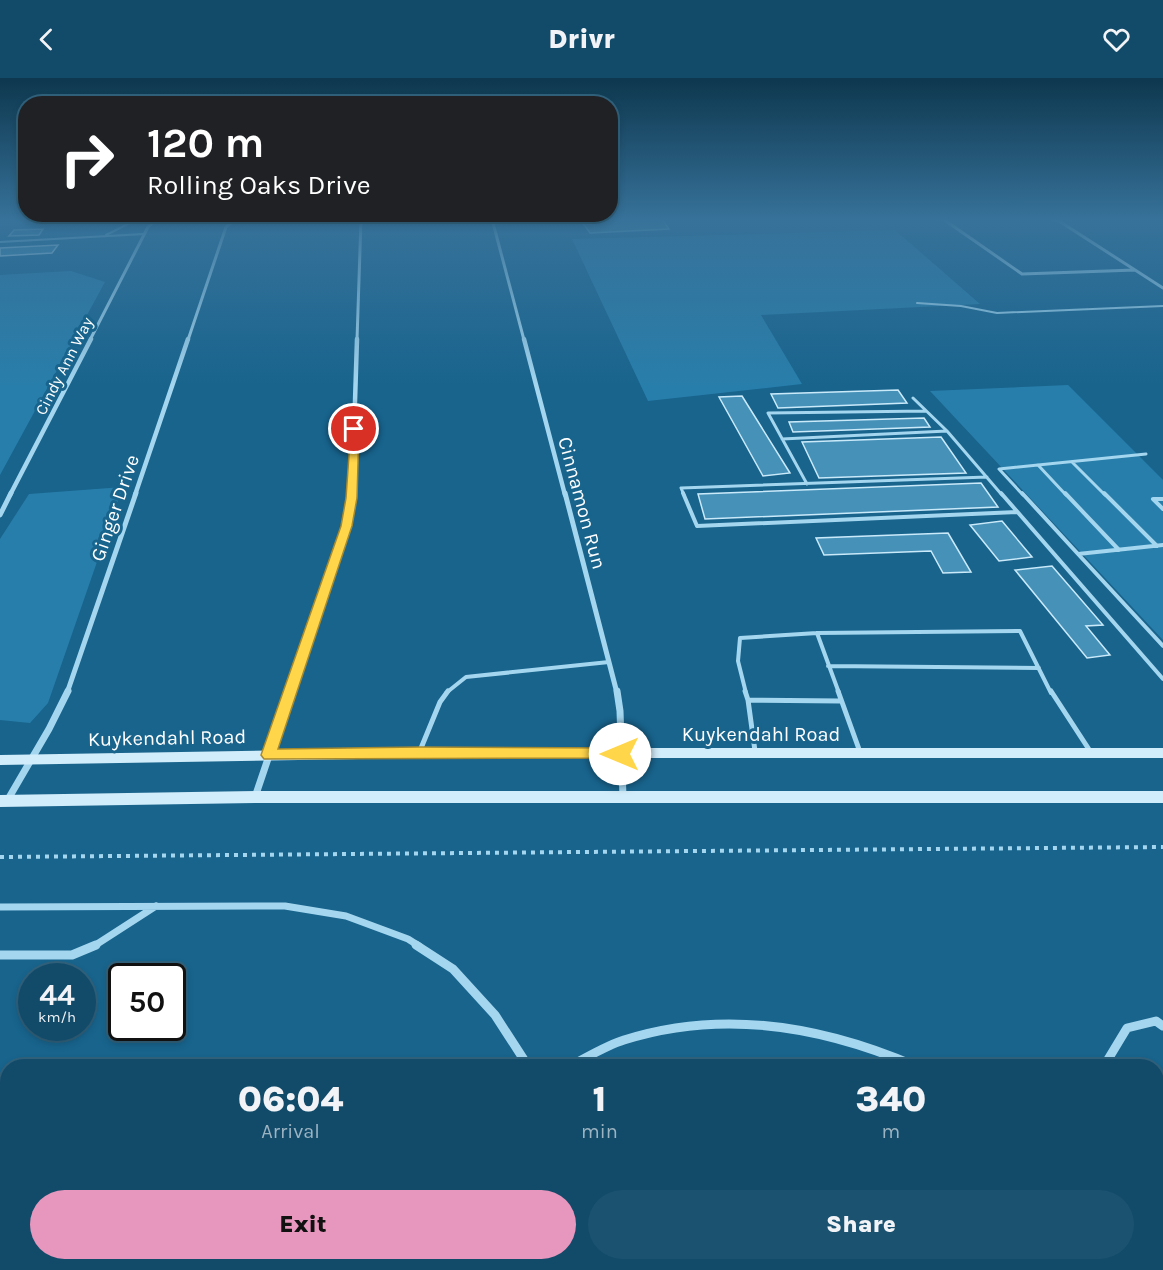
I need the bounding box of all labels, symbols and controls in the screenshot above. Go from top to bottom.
icon: back [30,23,63,56]
text: Drivr [548,23,615,55]
icon: heart [1100,23,1133,56]
text: 120 m [147,118,264,168]
icon: right [48,120,126,198]
text: Rolling Oaks Drive [147,169,371,201]
street label: Cindy Ann Way [31,313,97,418]
pin [328,403,379,454]
icon: arrive [337,412,370,445]
street label: Cinnamon Run [553,434,611,572]
street label: Ginger Drive [86,452,144,564]
position arrow [588,722,652,786]
street label: Kuykendahl Road [682,723,840,746]
street label: Kuykendahl Road [88,725,246,751]
speed limit sign: 50 [108,963,186,1041]
text: 44 [39,977,75,1013]
text: km/h [38,1008,76,1026]
text: 06:04 [238,1078,343,1120]
text: 1 [593,1078,606,1120]
text: 340 [856,1078,926,1120]
text: Arrival [261,1120,320,1143]
text: min [581,1120,618,1143]
text: m [882,1120,900,1143]
button: Exit [30,1190,576,1259]
button: Share [588,1190,1134,1259]

